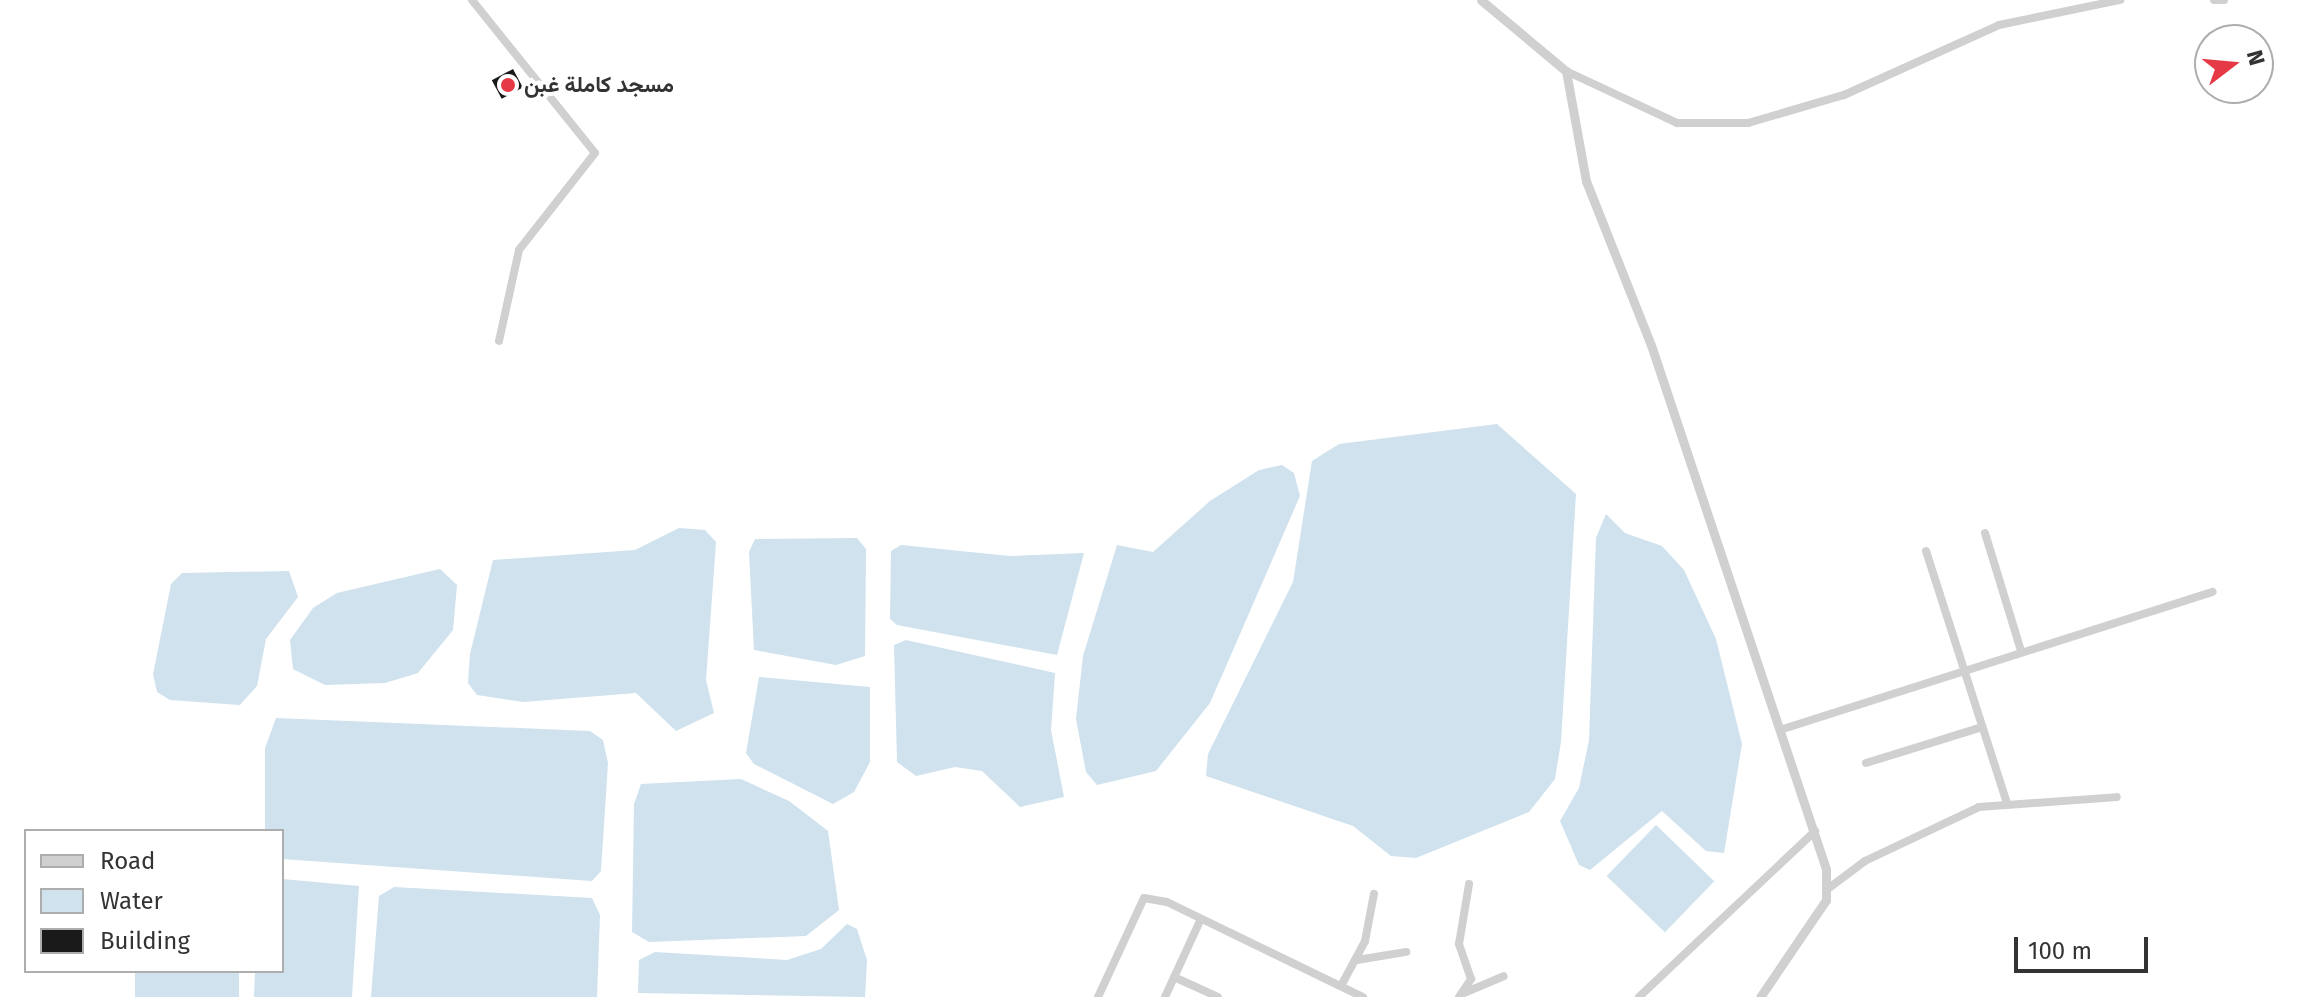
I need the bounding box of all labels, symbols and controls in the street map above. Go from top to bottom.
north arrow [2194,24,2274,104]
text: N [2241,47,2271,69]
place label: مسجد كاملة غبن [524,72,674,98]
marker: مسجد كاملة غبن [499,76,517,94]
legend [24,829,284,973]
text: Road [100,847,155,875]
text: Water [100,887,163,915]
scale bar [2018,921,2152,971]
text: Building [100,927,190,955]
text: 100 m [2028,937,2092,965]

